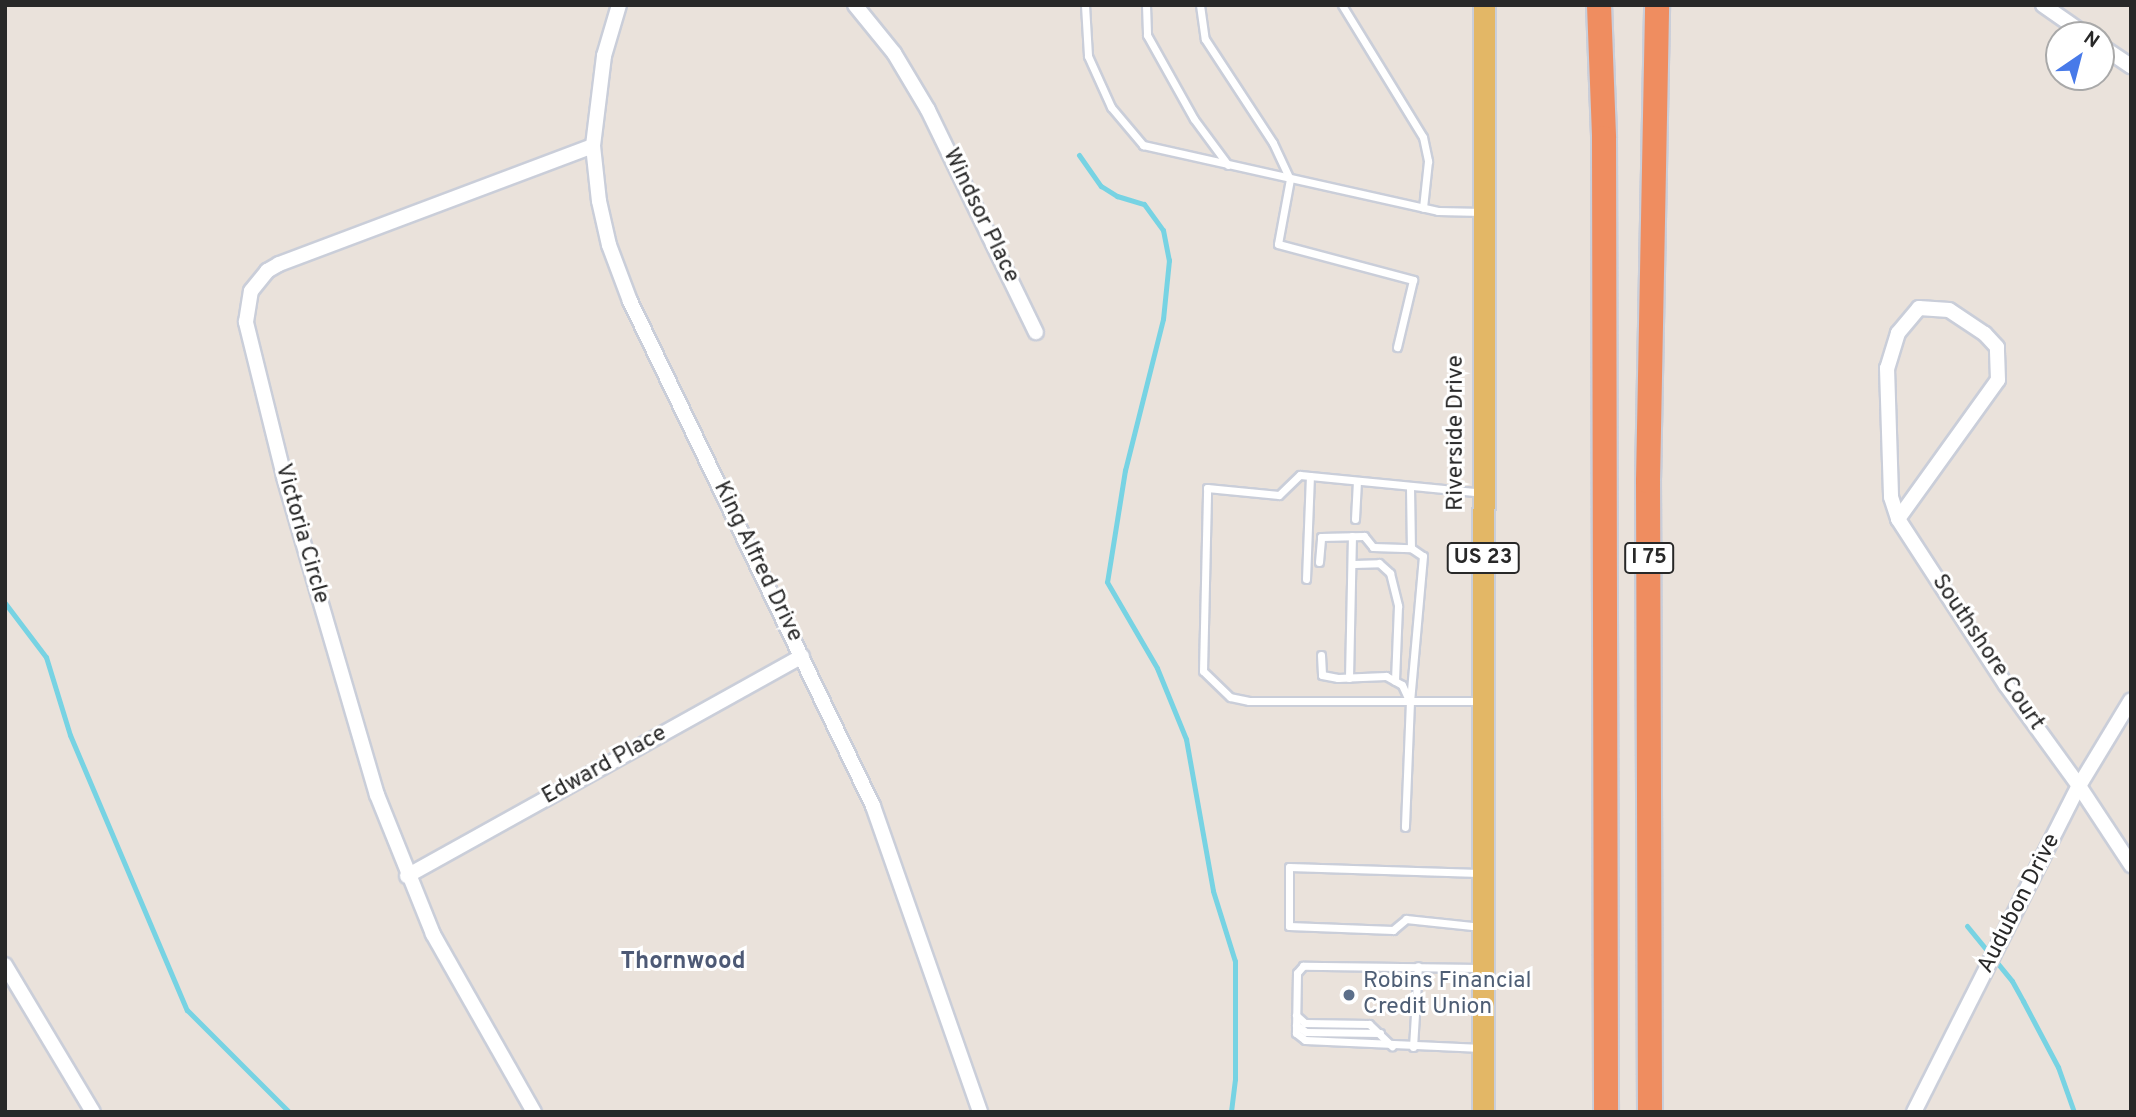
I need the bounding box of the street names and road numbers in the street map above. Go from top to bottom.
street label: Windsor Place [936,144,1024,288]
street label: Riverside Drive [1443,355,1471,511]
street label: Victoria Circle [268,461,334,607]
street label: King Alfred Drive [706,477,808,647]
road number: US 23 [1446,540,1520,576]
road number: I 75 [1623,540,1675,576]
street label: Southshore Court [1925,570,2049,736]
street label: Edward Place [538,720,672,812]
street label: Audubon Drive [1973,830,2067,978]

